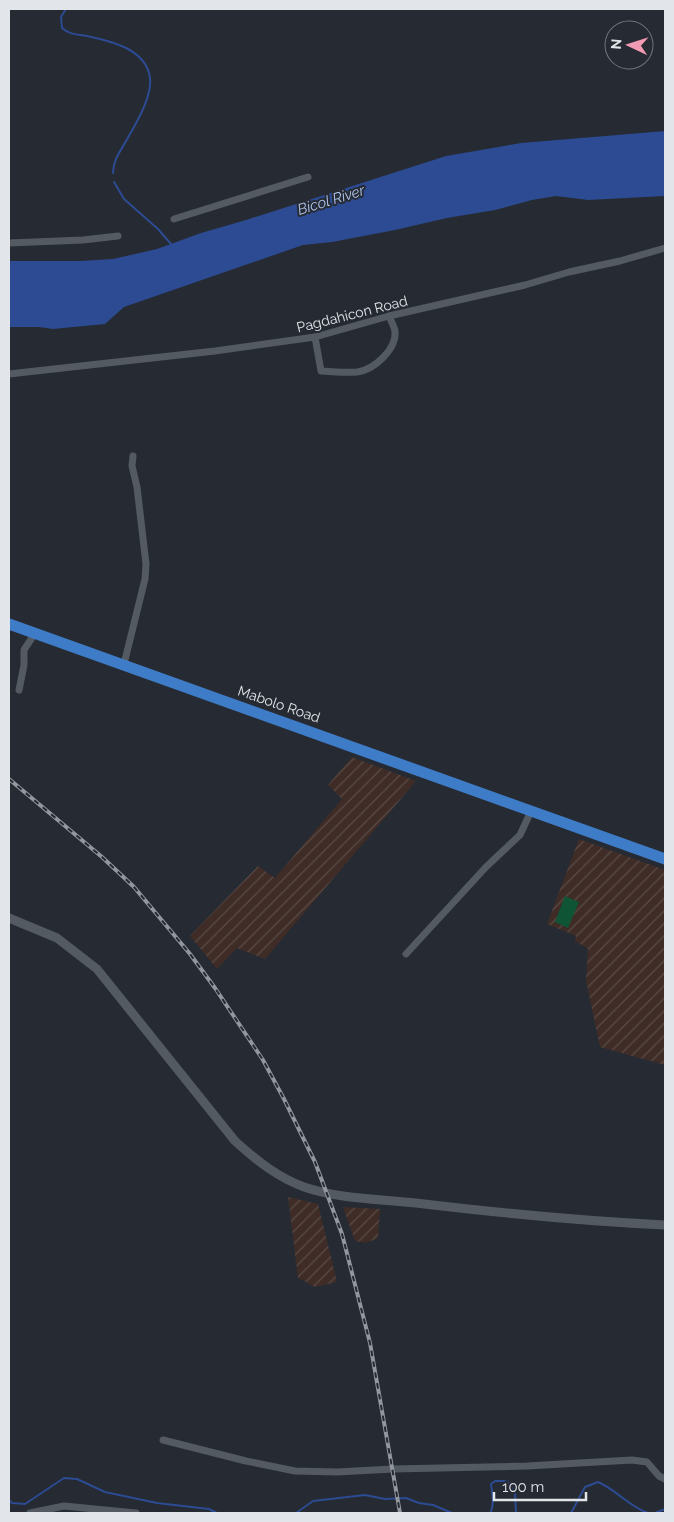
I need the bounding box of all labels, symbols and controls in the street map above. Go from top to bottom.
north arrow [604,20,654,70]
text: N [608,38,624,50]
water label: Bicol River [295,181,368,219]
street label: Pagdahicon Road [295,292,409,336]
street label: Mabolo Road [236,682,322,726]
scale bar [494,1470,586,1502]
text: 100 m [502,1478,544,1496]

